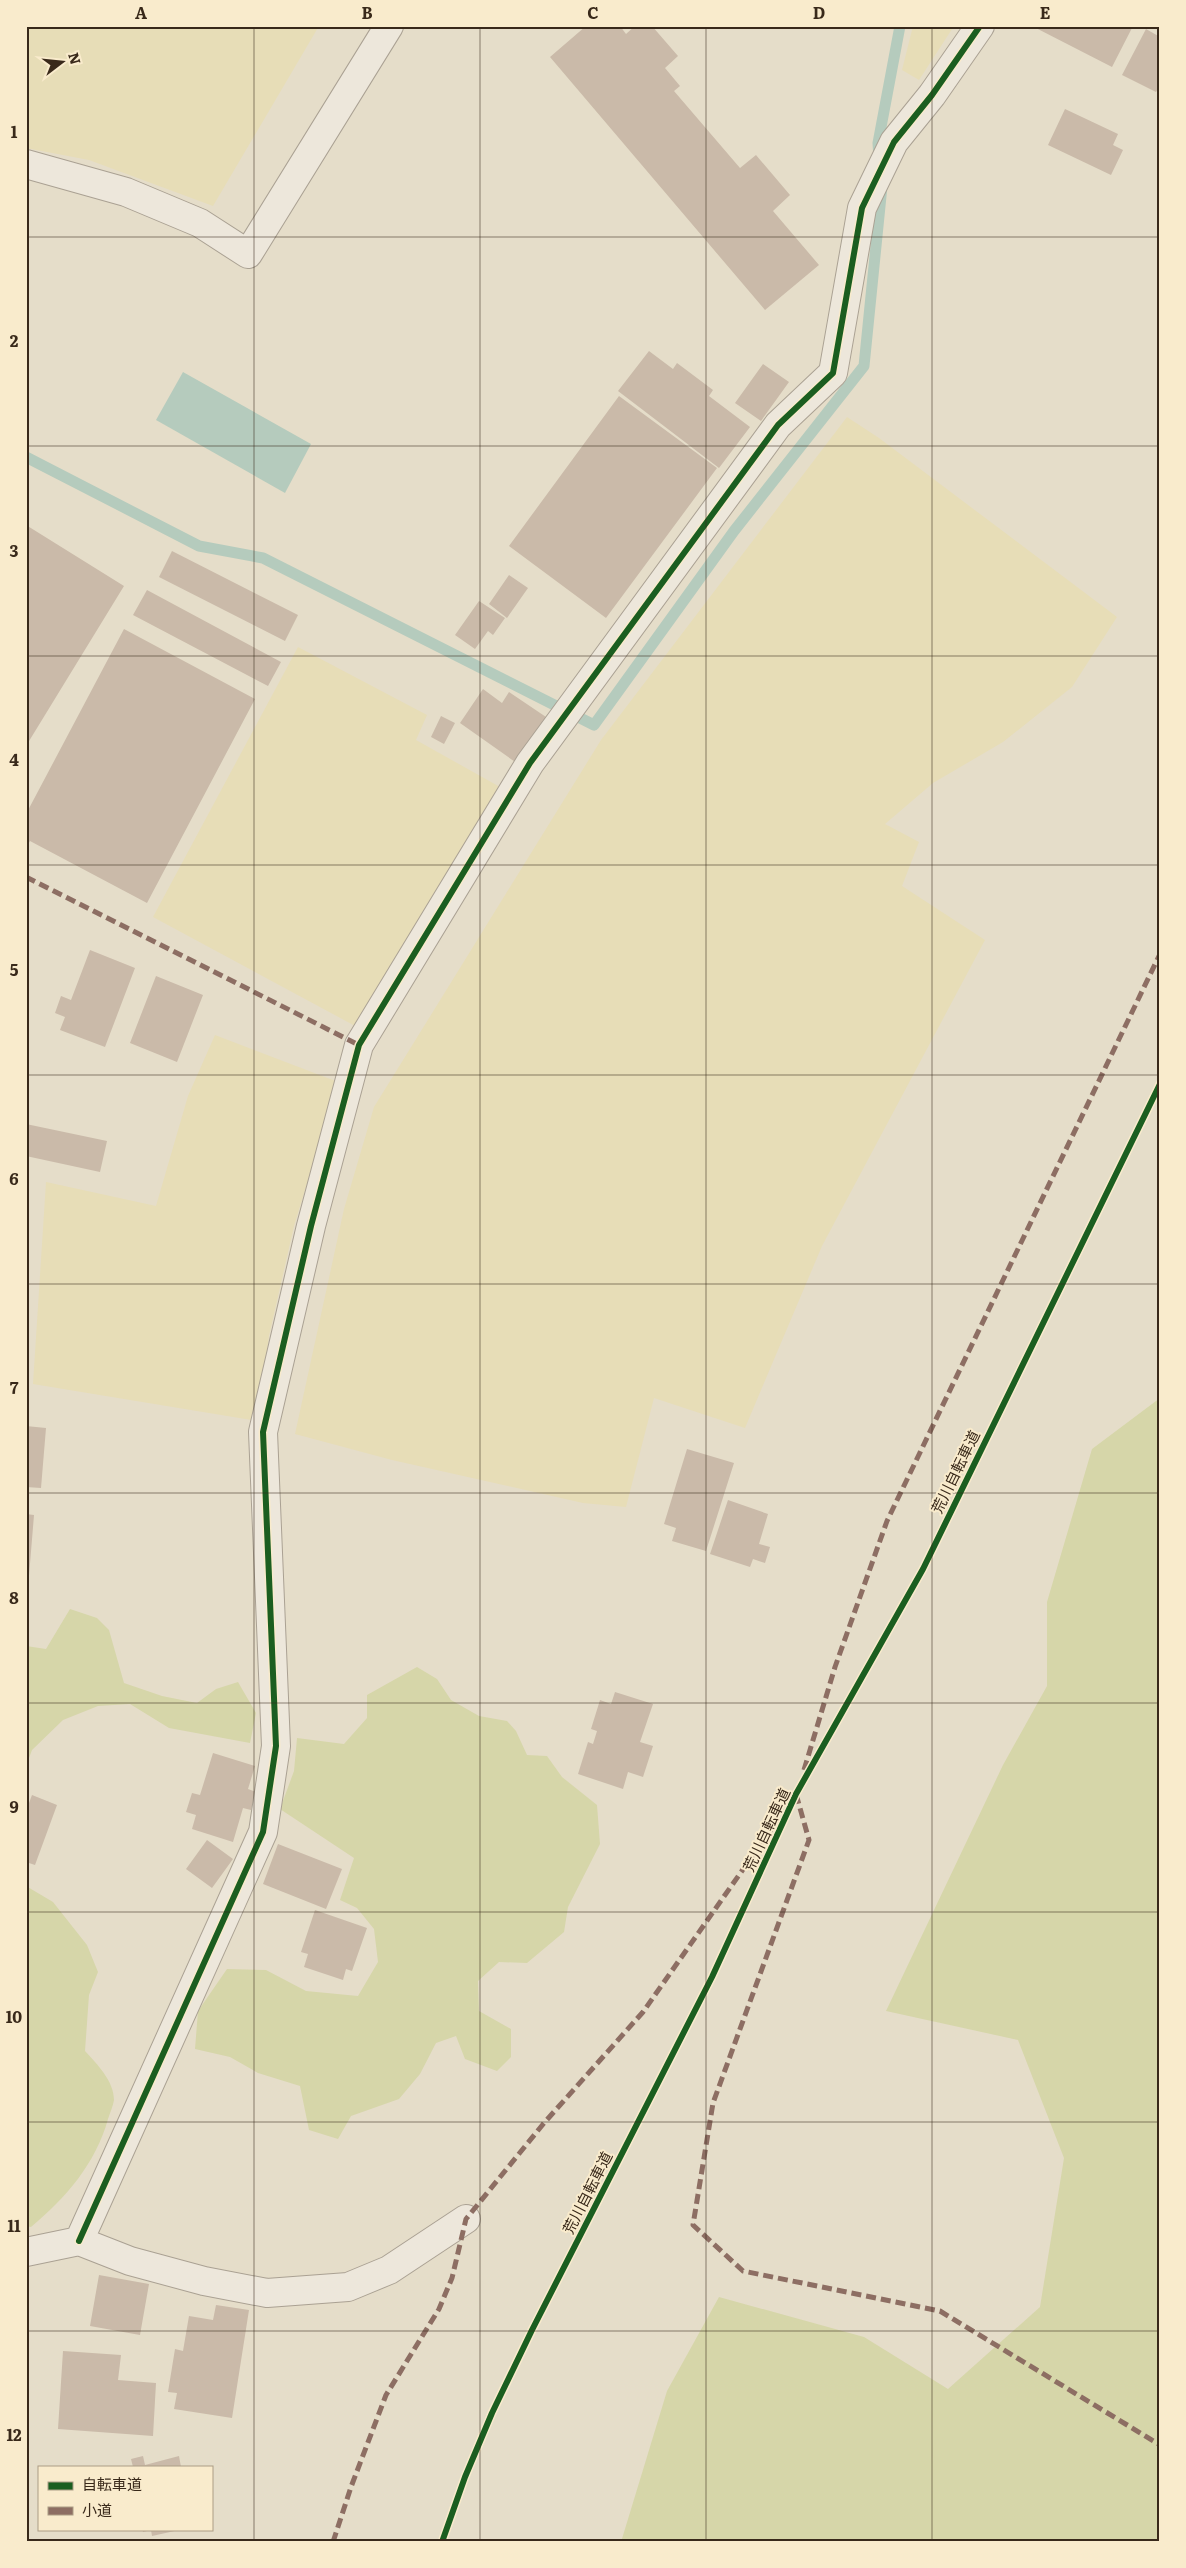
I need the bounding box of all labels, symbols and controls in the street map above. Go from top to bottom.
text: A [135,0,147,24]
text: B [361,0,373,24]
text: C [587,0,599,24]
text: D [813,0,825,24]
text: E [1040,0,1051,24]
north arrow [38,38,88,88]
text: N [64,50,87,67]
text: 1 [11,119,18,143]
text: 2 [10,328,19,352]
text: 3 [10,538,19,562]
text: 4 [9,747,19,771]
text: 5 [10,957,19,981]
text: 6 [9,1166,19,1190]
text: 7 [10,1375,19,1399]
street label: 荒川自転車道 [925,1426,985,1517]
text: 8 [9,1585,19,1609]
street label: 荒川自転車道 [736,1784,795,1875]
text: 9 [9,1794,19,1818]
text: 10 [6,2004,22,2028]
street label: 荒川自転車道 [556,2147,617,2238]
text: 11 [7,2213,21,2237]
text: 12 [6,2422,22,2446]
legend [38,2466,212,2530]
text: 自転車道 [82,2472,142,2495]
text: 小道 [82,2498,112,2521]

